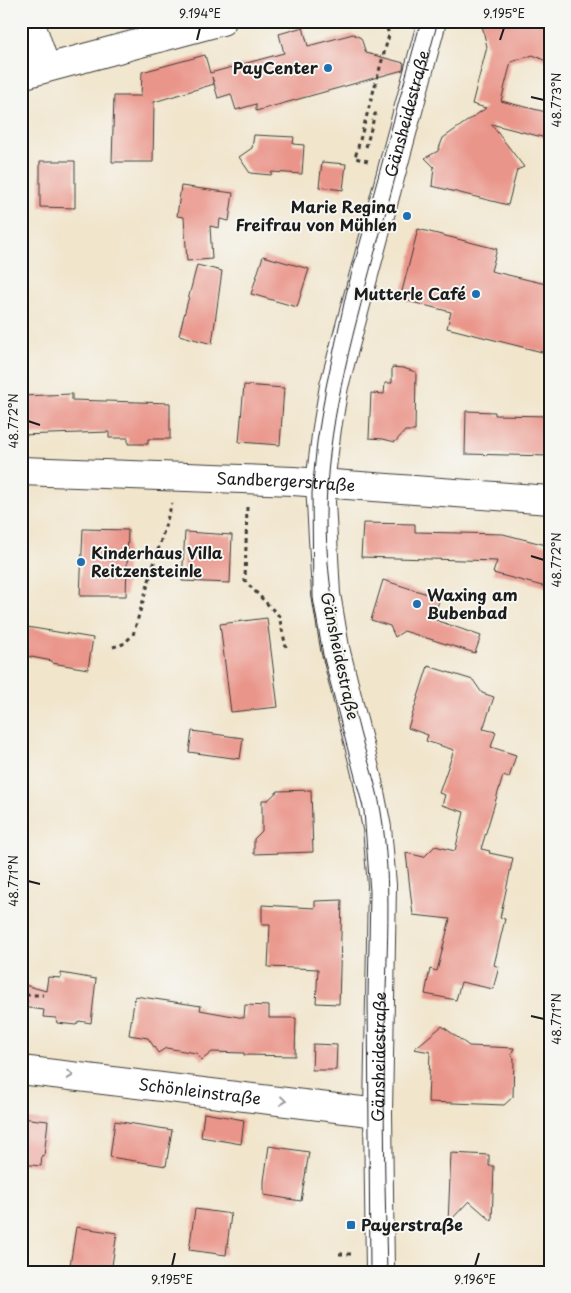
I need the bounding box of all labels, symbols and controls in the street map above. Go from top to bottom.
text: 9.194°E [179,4,221,22]
text: 9.195°E [483,4,525,22]
street label: Gänsheidestraße [378,47,435,179]
place label: PayCenter [233,55,319,79]
marker: PayCenter [322,62,334,74]
text: 48.773°N [547,73,565,127]
place label: Marie Regina Freifrau von Mühlen [236,194,397,236]
marker: Marie Regina Freifrau von Mühlen [401,210,413,222]
place label: Mutterle Café [354,281,466,305]
marker: Mutterle Café [470,288,482,300]
text: 48.772°N [4,393,22,449]
street label: Sandbergerstraße [216,465,356,497]
text: 48.772°N [547,532,565,588]
place label: Kinderhaus Villa Reitzensteinle [91,540,223,582]
marker: Kinderhaus Villa Reitzensteinle [75,556,87,568]
place label: Waxing am Bubenbad [427,582,518,624]
street label: Gänsheidestraße [316,590,366,722]
marker: Waxing am Bubenbad [411,598,423,610]
text: 48.771°N [4,855,22,907]
street label: Gänsheidestraße [365,992,391,1122]
text: 48.771°N [547,993,565,1045]
one-way arrow [66,1069,74,1080]
street label: Schönleinstraße [137,1071,262,1110]
one-way arrow [279,1095,287,1106]
place label: Payerstraße [361,1212,463,1236]
marker: Payerstraße [345,1219,357,1231]
text: 9.195°E [151,1270,193,1288]
text: 9.196°E [454,1270,496,1288]

